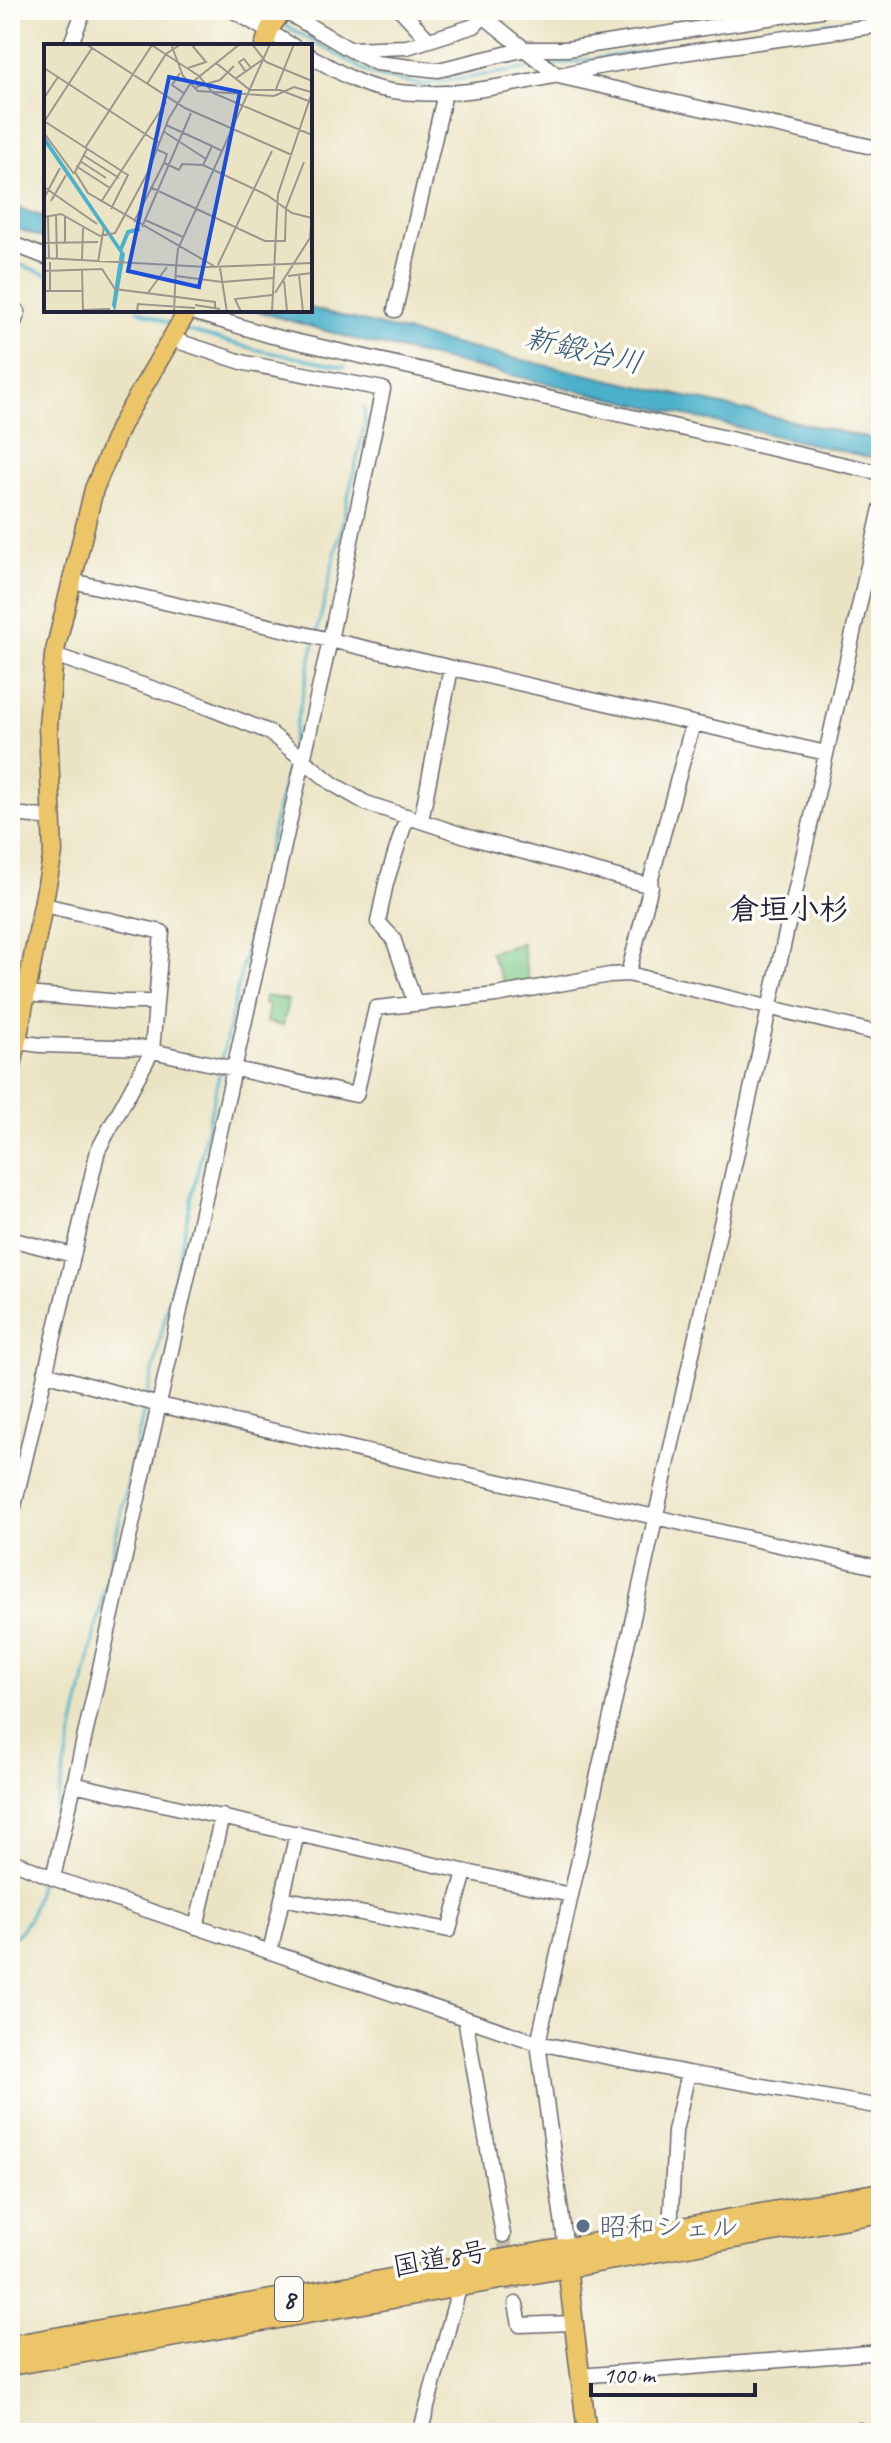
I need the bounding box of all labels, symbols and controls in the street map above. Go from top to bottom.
inset map [44,44,312,312]
water label: 新鍛冶川 [521,318,647,382]
district label: 倉垣小杉 [729,890,849,928]
place label: 昭和シェル [599,2209,739,2244]
marker: 昭和シェル [574,2217,592,2235]
street label: 国道8号 [389,2233,491,2284]
road number: 8 [275,2277,303,2321]
scale bar [591,2347,755,2397]
text: 100 m [603,2360,657,2390]

